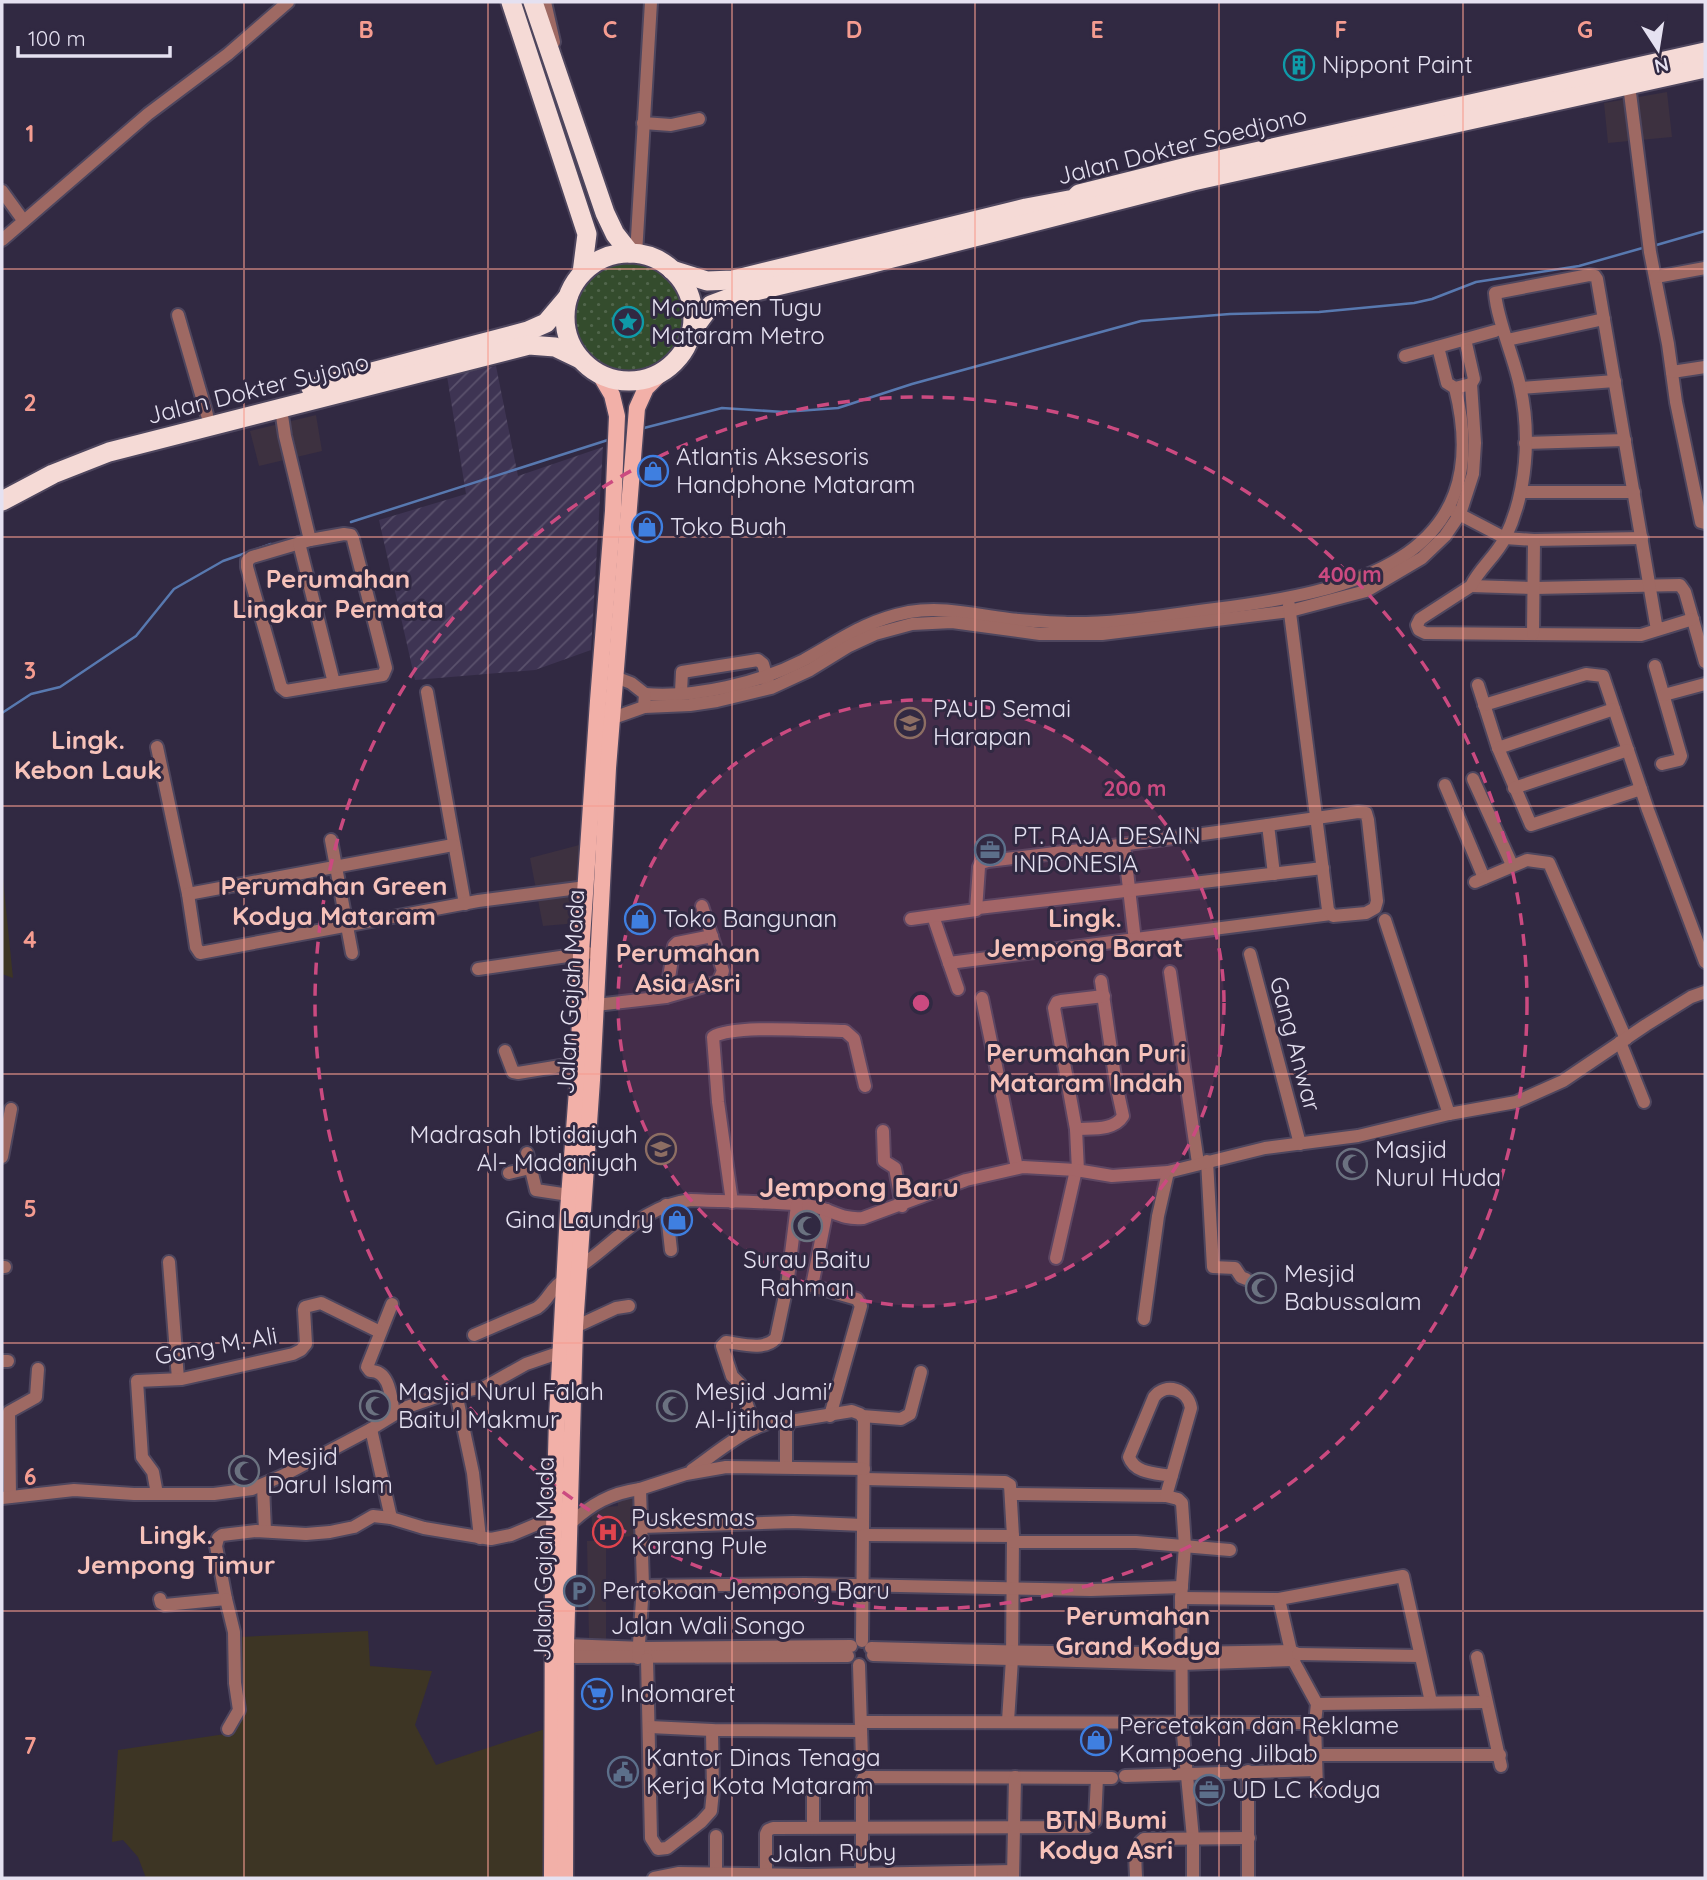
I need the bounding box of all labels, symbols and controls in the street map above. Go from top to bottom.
scale bar [18,14,170,58]
north arrow [1623,14,1693,84]
text: B [358,15,374,44]
text: C [603,15,617,44]
text: D [846,15,862,44]
text: E [1090,15,1104,44]
text: F [1335,15,1347,44]
text: G [1577,15,1593,44]
text: 100 m [28,25,86,51]
building icon: Nippont Paint [1282,48,1316,82]
place label: Nippont Paint [1322,49,1473,79]
text: N [1652,52,1671,79]
street label: Jalan Dokter Soedjono [1054,99,1310,191]
text: 1 [26,119,34,148]
place label: Monumen Tugu Mataram Metro [651,292,825,350]
place icon: Monumen Tugu Mataram Metro [611,305,645,339]
street label: Jalan Dokter Sujono [144,346,372,430]
text: 2 [23,388,37,417]
place label: Atlantis Aksesoris Handphone Mataram [676,441,915,499]
shop icon: Atlantis Aksesoris Handphone Mataram [636,454,670,488]
shop icon: Toko Buah [630,510,664,544]
place label: Toko Buah [670,511,787,541]
text: 400 m [1318,561,1382,587]
district label: Perumahan Lingkar Permata [232,562,444,625]
text: 3 [24,656,36,685]
place label: PAUD Semai Harapan [933,693,1071,751]
school or university icon: PAUD Semai Harapan [893,706,927,740]
district label: Lingk. Kebon Lauk [14,723,162,786]
text: 200 m [1104,775,1166,801]
place label: PT. RAJA DESAIN INDONESIA [1013,820,1201,878]
office icon: PT. RAJA DESAIN INDONESIA [973,833,1007,867]
district label: Perumahan Green Kodya Mataram [221,869,447,932]
street label: Jalan Gajah Mada [550,889,590,1095]
district label: Lingk. Jempong Barat [987,901,1183,964]
shop icon: Toko Bangunan [623,902,657,936]
place label: Toko Bangunan [663,903,837,933]
text: 4 [23,925,37,954]
district label: Perumahan Asia Asri [616,936,760,999]
street label: Gang Anwar [1264,973,1328,1114]
centre of rings [909,991,933,1015]
district label: Perumahan Puri Mataram Indah [986,1036,1186,1099]
place label: Madrasah Ibtidaiyah Al- Madaniyah [410,1119,638,1177]
school or university icon: Madrasah Ibtidaiyah Al- Madaniyah [644,1132,678,1166]
place label: Masjid Nurul Huda [1375,1134,1501,1192]
mosque icon: Masjid Nurul Huda [1335,1147,1369,1181]
district label: Jempong Baru [759,1169,959,1204]
text: 5 [23,1194,37,1223]
shop icon: Gina Laundry [660,1203,694,1237]
place label: Gina Laundry [505,1204,654,1234]
mosque icon: Surau Baitu Rahman [790,1209,824,1243]
place label: Surau Baitu Rahman [743,1244,871,1302]
place label: Mesjid Babussalam [1284,1258,1422,1316]
mosque icon: Mesjid Babussalam [1244,1271,1278,1305]
street label: Gang M. Ali [152,1319,279,1371]
place label: Masjid Nurul Falah Baitul Makmur [398,1376,604,1434]
place label: Mesjid Jami' Al-Ijtihad [695,1376,832,1434]
mosque icon: Masjid Nurul Falah Baitul Makmur [358,1389,392,1423]
mosque icon: Mesjid Jami' Al-Ijtihad [655,1389,689,1423]
place label: Mesjid Darul Islam [267,1441,393,1499]
mosque icon: Mesjid Darul Islam [227,1454,261,1488]
street label: Jalan Gajah Mada [526,1456,560,1662]
text: 6 [24,1462,36,1491]
place label: Puskesmas Karang Pule [631,1502,767,1560]
hospital icon: Puskesmas Karang Pule [591,1515,625,1549]
district label: Lingk. Jempong Timur [77,1518,275,1581]
parking icon: Pertokoan Jempong Baru [562,1574,596,1608]
place label: Pertokoan Jempong Baru [602,1575,890,1605]
district label: Perumahan Grand Kodya [1055,1599,1221,1662]
street label: Jalan Wali Songo [611,1610,805,1640]
supermarket icon: Indomaret [580,1677,614,1711]
place label: Indomaret [620,1678,736,1708]
place label: Percetakan dan Reklame Kampoeng Jilbab [1119,1710,1399,1768]
shop icon: Percetakan dan Reklame Kampoeng Jilbab [1079,1723,1113,1757]
text: 7 [24,1731,37,1760]
place label: Kantor Dinas Tenaga Kerja Kota Mataram [646,1742,881,1800]
public building icon: Kantor Dinas Tenaga Kerja Kota Mataram [606,1755,640,1789]
office icon: UD LC Kodya [1192,1773,1226,1807]
place label: UD LC Kodya [1232,1774,1381,1804]
district label: BTN Bumi Kodya Asri [1039,1803,1173,1866]
street label: Jalan Ruby [770,1836,896,1868]

